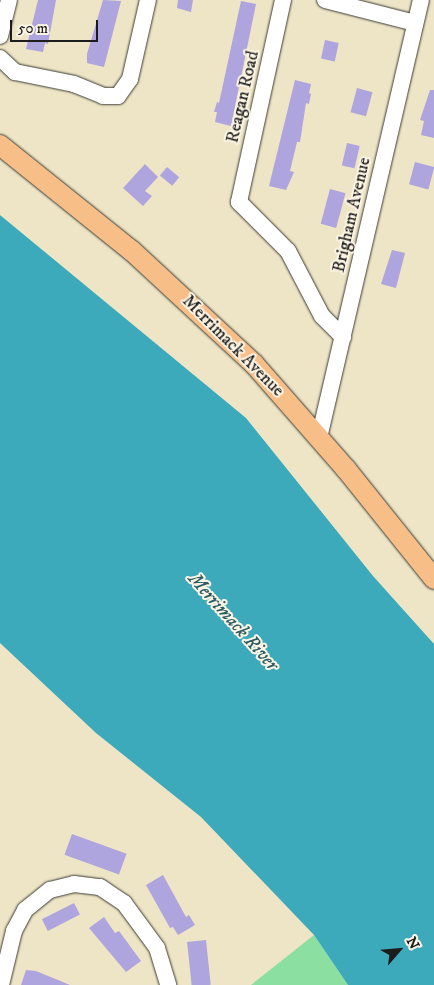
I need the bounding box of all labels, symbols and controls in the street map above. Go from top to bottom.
scale bar [12,10,100,42]
text: 50 m [18,19,48,38]
street label: Reagan Road [222,49,264,145]
street label: Brigham Avenue [328,155,376,275]
street label: Merrimack Avenue [178,291,288,401]
water label: Merrimack River [183,568,283,676]
north arrow [374,925,424,975]
text: N [402,934,423,952]

